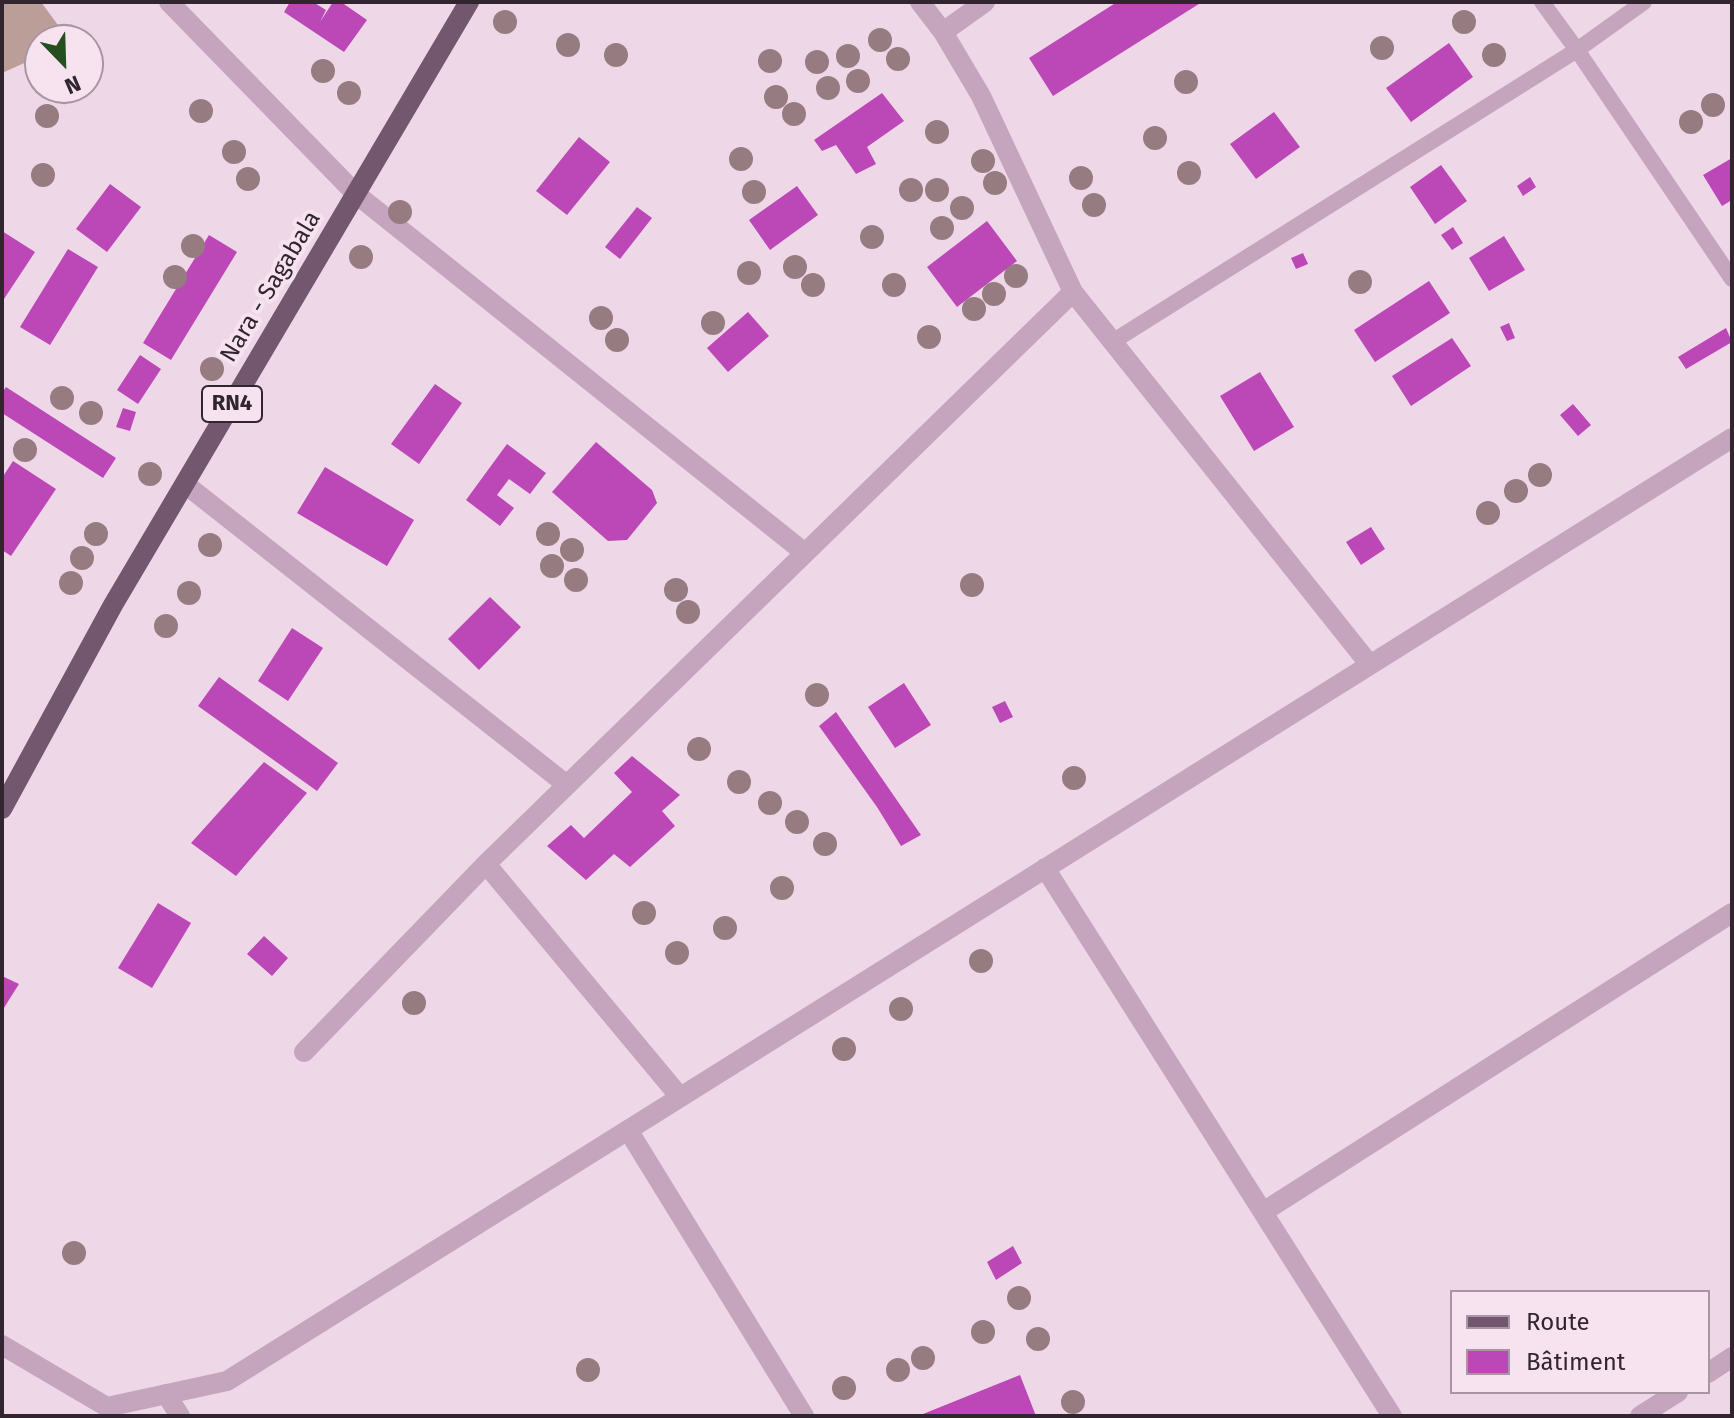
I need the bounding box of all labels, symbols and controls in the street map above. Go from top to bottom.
north arrow [24,24,104,104]
text: N [61,69,85,100]
street label: Nara - Sagabala [215,206,327,368]
road number: RN4 [202,386,262,422]
legend [1450,1290,1710,1394]
text: Route [1526,1308,1590,1336]
text: Bâtiment [1526,1348,1625,1376]

